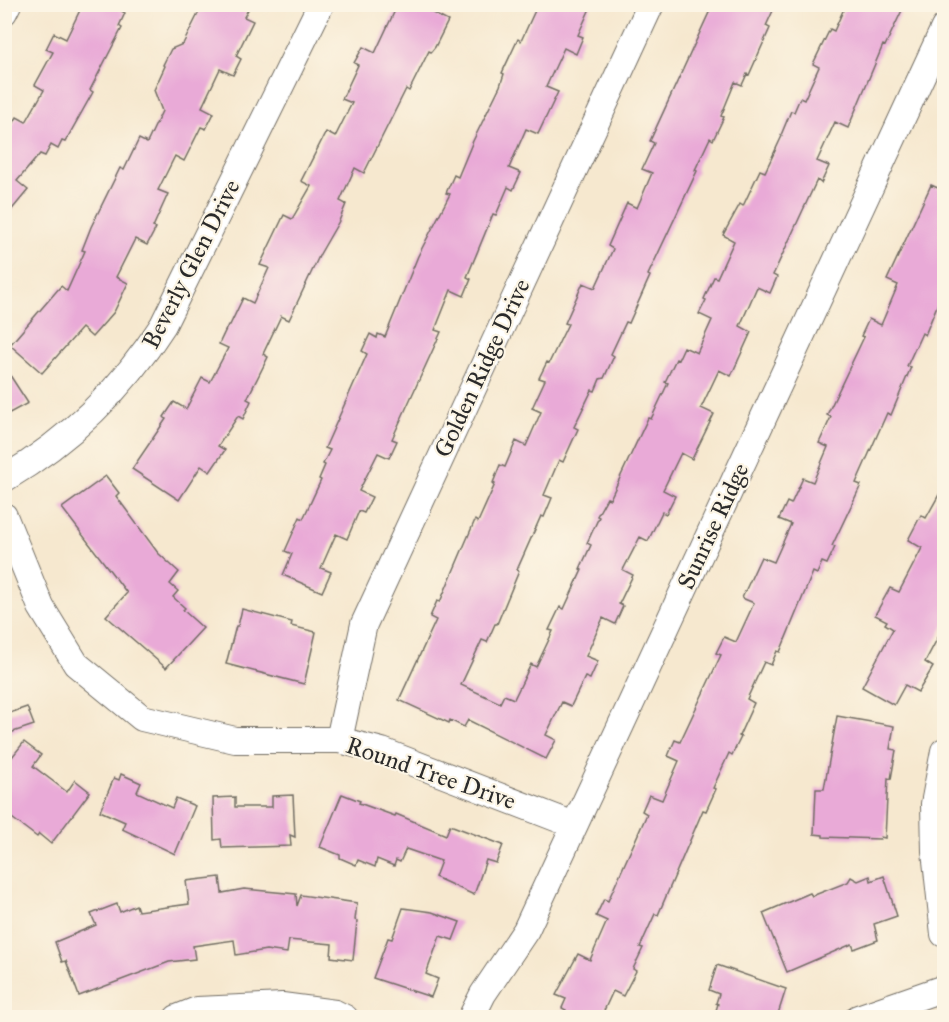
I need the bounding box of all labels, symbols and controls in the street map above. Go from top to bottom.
street label: Beverly Glen Drive [135,174,247,354]
street label: Golden Ridge Drive [427,274,537,462]
street label: Sunrise Ridge [671,458,755,594]
street label: Round Tree Drive [342,730,520,816]

